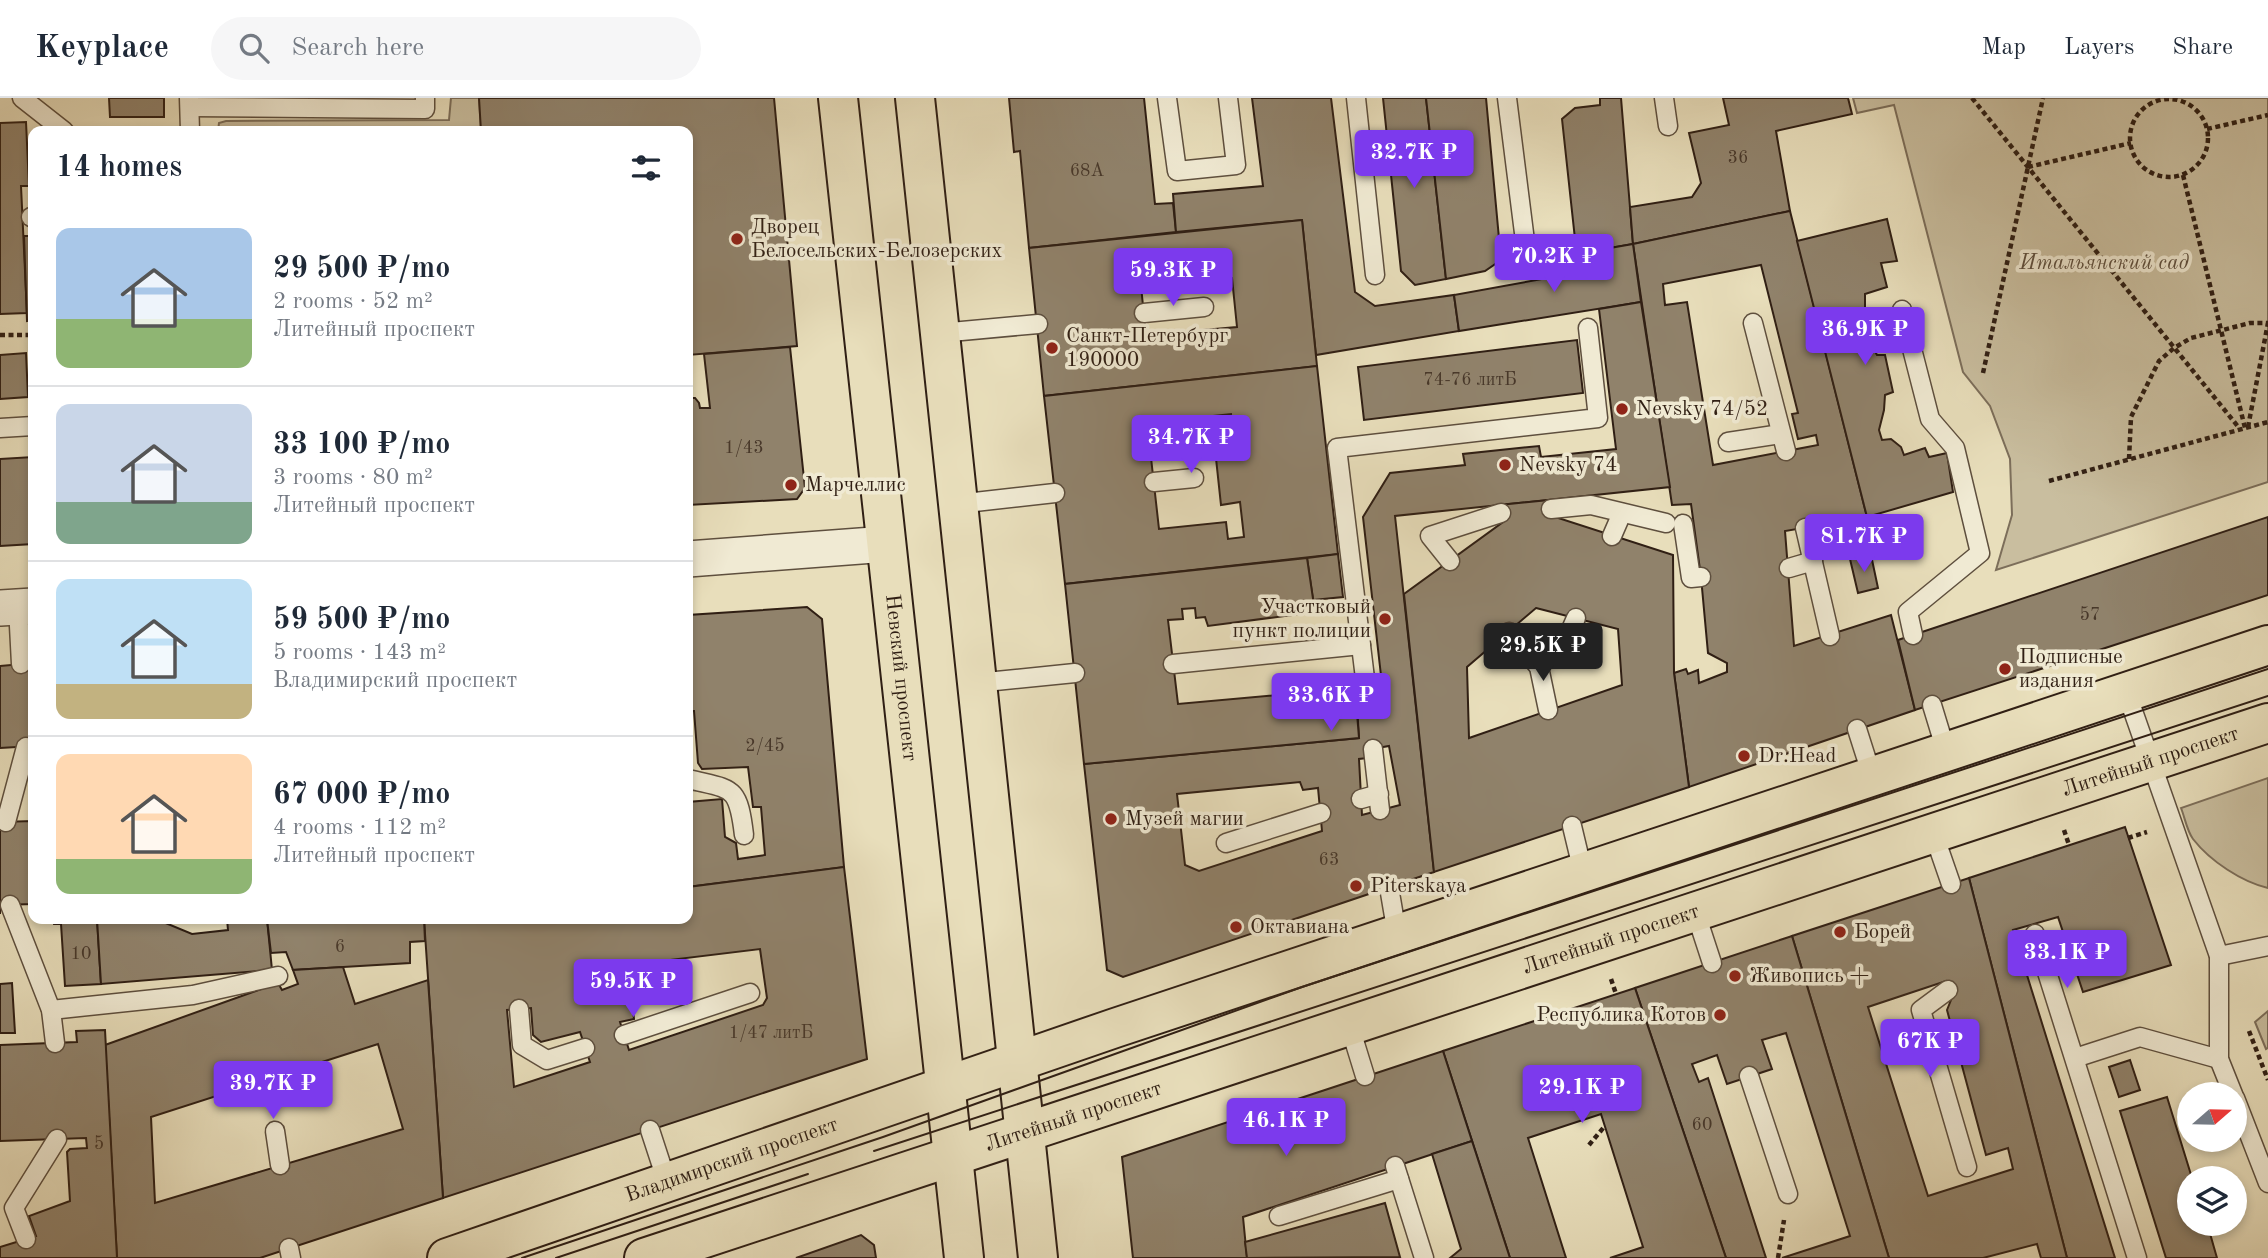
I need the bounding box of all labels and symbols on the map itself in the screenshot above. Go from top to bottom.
pin: 32.7K ₽ [1349,130,1479,190]
house number: 36 [1728,149,1748,167]
house number: 68А [1070,162,1105,180]
place label: Дворец Белосельских-Белозерских [751,217,1003,262]
marker: Дворец Белосельских-Белозерских [729,231,745,247]
pin: 70.2K ₽ [1489,234,1619,294]
pin: 59.3K ₽ [1108,248,1238,308]
park label: Итальянский сад [2018,253,2189,274]
pin: 36.9K ₽ [1800,308,1930,367]
place label: Санкт-Петербург 190000 [1066,326,1228,371]
marker: Санкт-Петербург 190000 [1044,340,1060,356]
house number: 74-76 литБ [1423,371,1517,389]
place label: Nevsky 74/52 [1636,399,1768,420]
marker: Nevsky 74/52 [1614,401,1630,417]
pin: 34.7K ₽ [1126,416,1256,475]
house number: 1/43 [724,439,764,457]
place label: Nevsky 74 [1519,455,1617,476]
marker: Nevsky 74 [1497,457,1513,473]
place label: Марчеллис [805,475,906,496]
marker: Марчеллис [783,477,799,493]
pin: 81.7K ₽ [1799,514,1929,574]
street label: Невский проспект [881,593,920,762]
place label: Участковый пункт полиции [1233,597,1371,642]
house number: 57 [2080,606,2100,624]
marker: Участковый пункт полиции [1377,611,1393,627]
pin: 29.5K ₽ [1478,624,1608,683]
place label: Подписные издания [2019,647,2123,692]
marker: Подписные издания [1997,661,2013,677]
pin: 33.6K ₽ [1266,674,1396,733]
street label: Литейный проспект [2059,723,2241,801]
house number: 2/45 [745,737,785,755]
place label: Dr.Head [1758,746,1836,767]
marker: Dr.Head [1736,748,1752,764]
place label: Музей магии [1125,809,1244,830]
marker: Музей магии [1103,811,1119,827]
house number: 63 [1319,851,1339,869]
place label: Piterskaya [1370,876,1466,897]
marker: Piterskaya [1348,878,1364,894]
street label: Литейный проспект [1520,901,1702,978]
place label: Октавиана [1250,917,1349,938]
marker: Октавиана [1228,919,1244,935]
place label: Борей [1854,922,1911,943]
marker: Борей [1832,924,1848,940]
pin: 33.1K ₽ [2002,930,2132,990]
house number: 6 [335,938,345,956]
house number: 10 [71,945,91,963]
pin: 59.5K ₽ [568,960,698,1019]
place label: Живопись + [1749,966,1869,987]
marker: Живопись + [1727,968,1743,984]
place label: Республика Котов [1536,1005,1706,1026]
marker: Республика Котов [1712,1007,1728,1023]
pin: 67K ₽ [1881,1020,1979,1079]
house number: 1/47 литБ [729,1024,813,1042]
pin: 39.7K ₽ [208,1062,338,1121]
pin: 29.1K ₽ [1517,1066,1647,1125]
street label: Литейный проспект [982,1078,1164,1155]
north arrow [2177,1082,2247,1152]
pin: 46.1K ₽ [1221,1098,1351,1158]
street label: Владимирский проспект [623,1114,841,1206]
house number: 60 [1692,1116,1712,1134]
house number: 5 [94,1135,104,1153]

